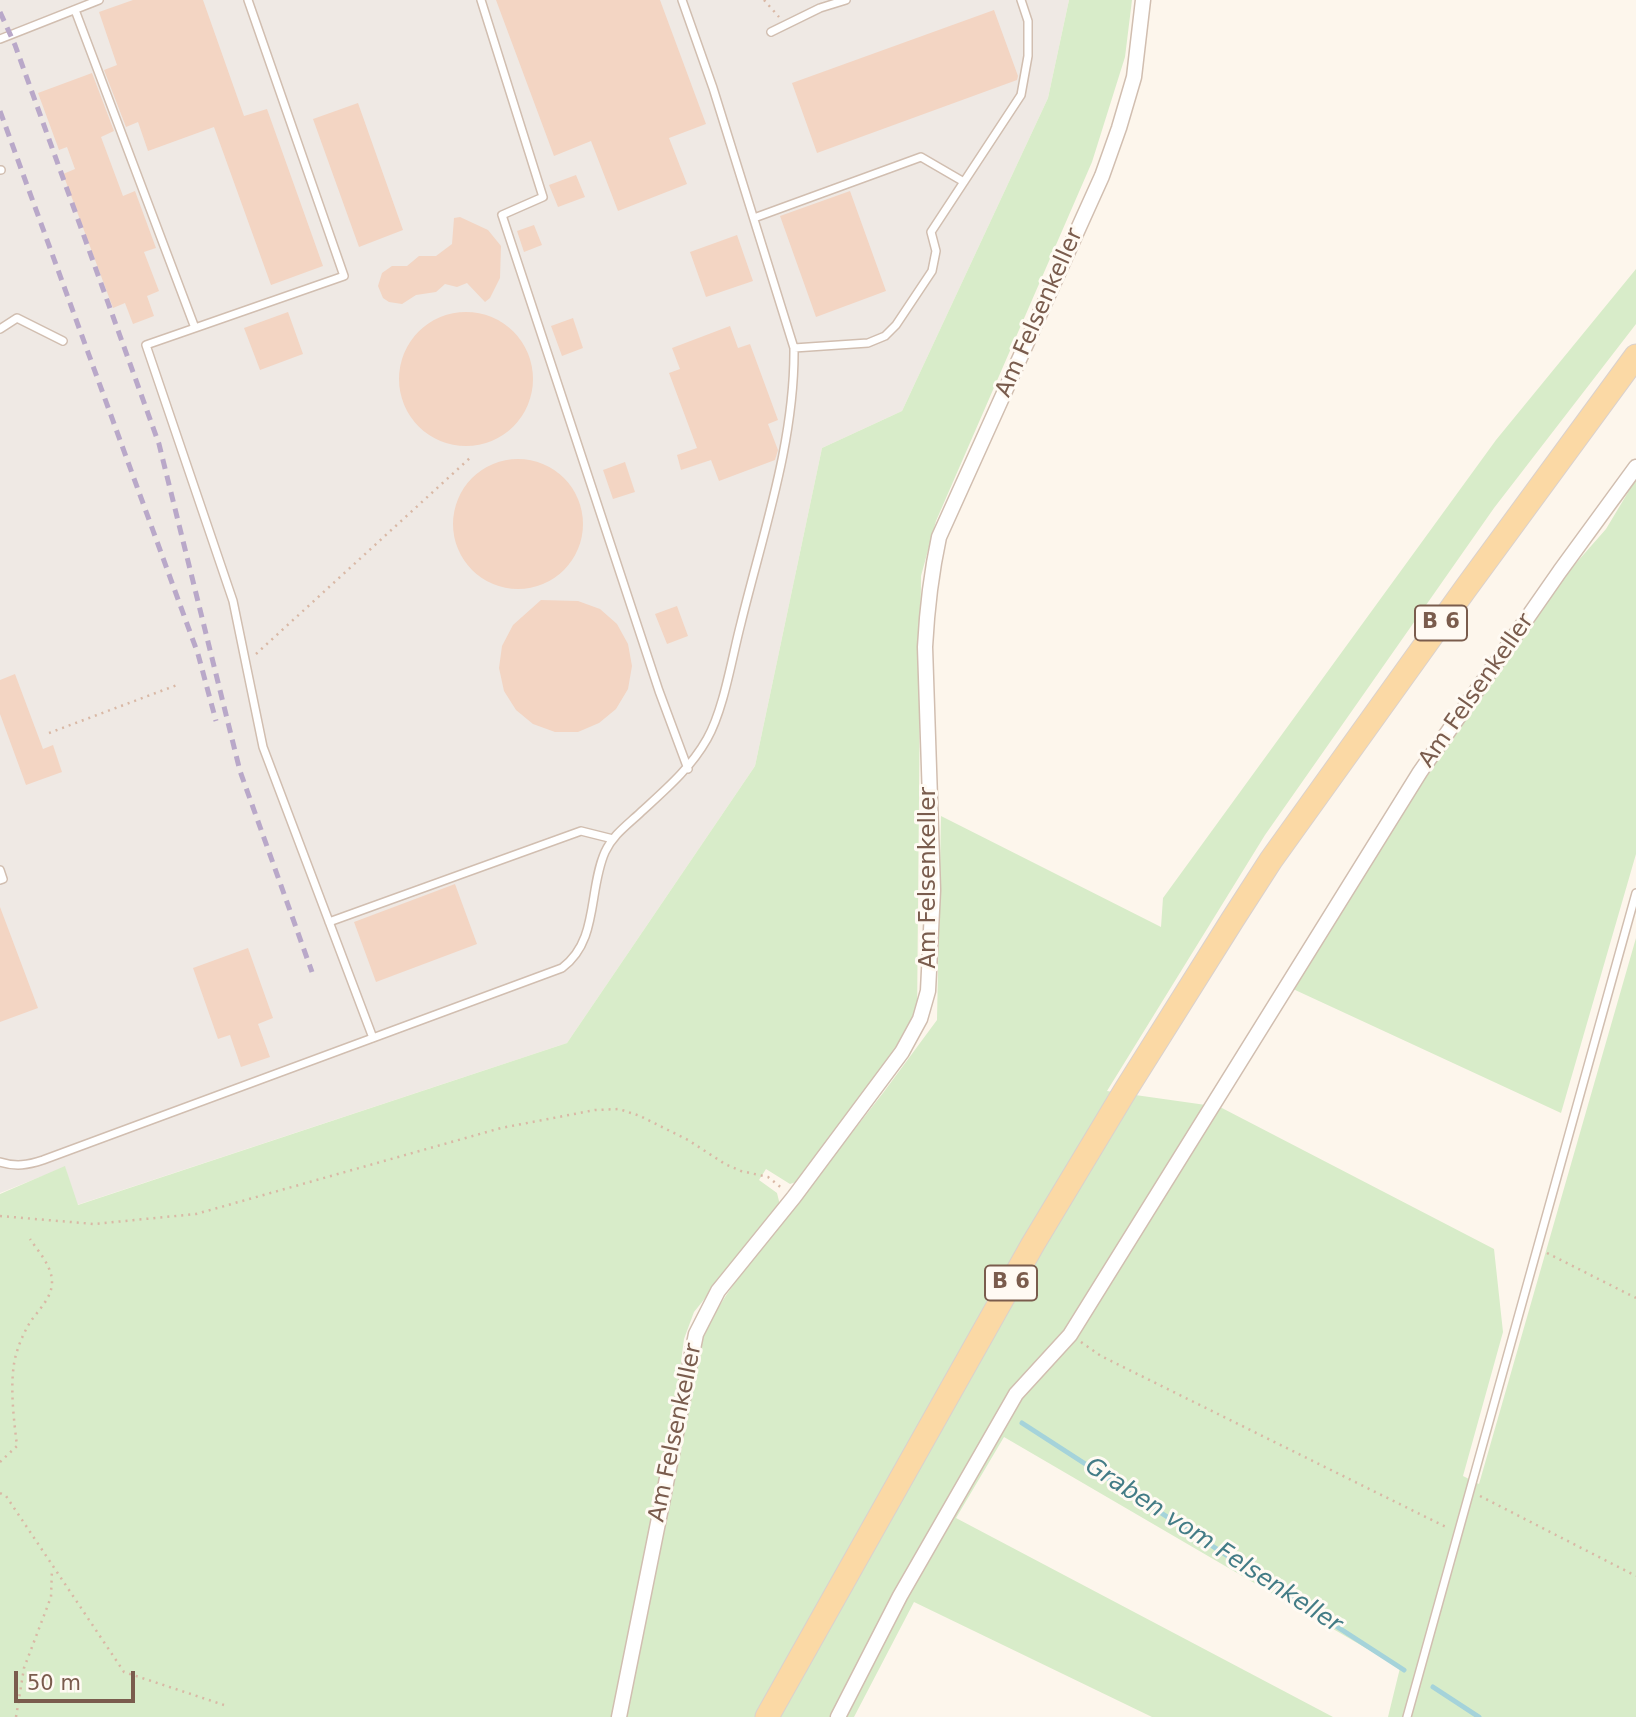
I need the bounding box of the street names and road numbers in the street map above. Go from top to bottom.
street label: Am Felsenkeller [990,224,1090,402]
road number: B 6 [1415,606,1467,640]
street label: Am Felsenkeller [1414,609,1540,773]
street label: Am Felsenkeller [915,787,943,969]
road number: B 6 [985,1266,1037,1300]
street label: Am Felsenkeller [644,1341,708,1525]

